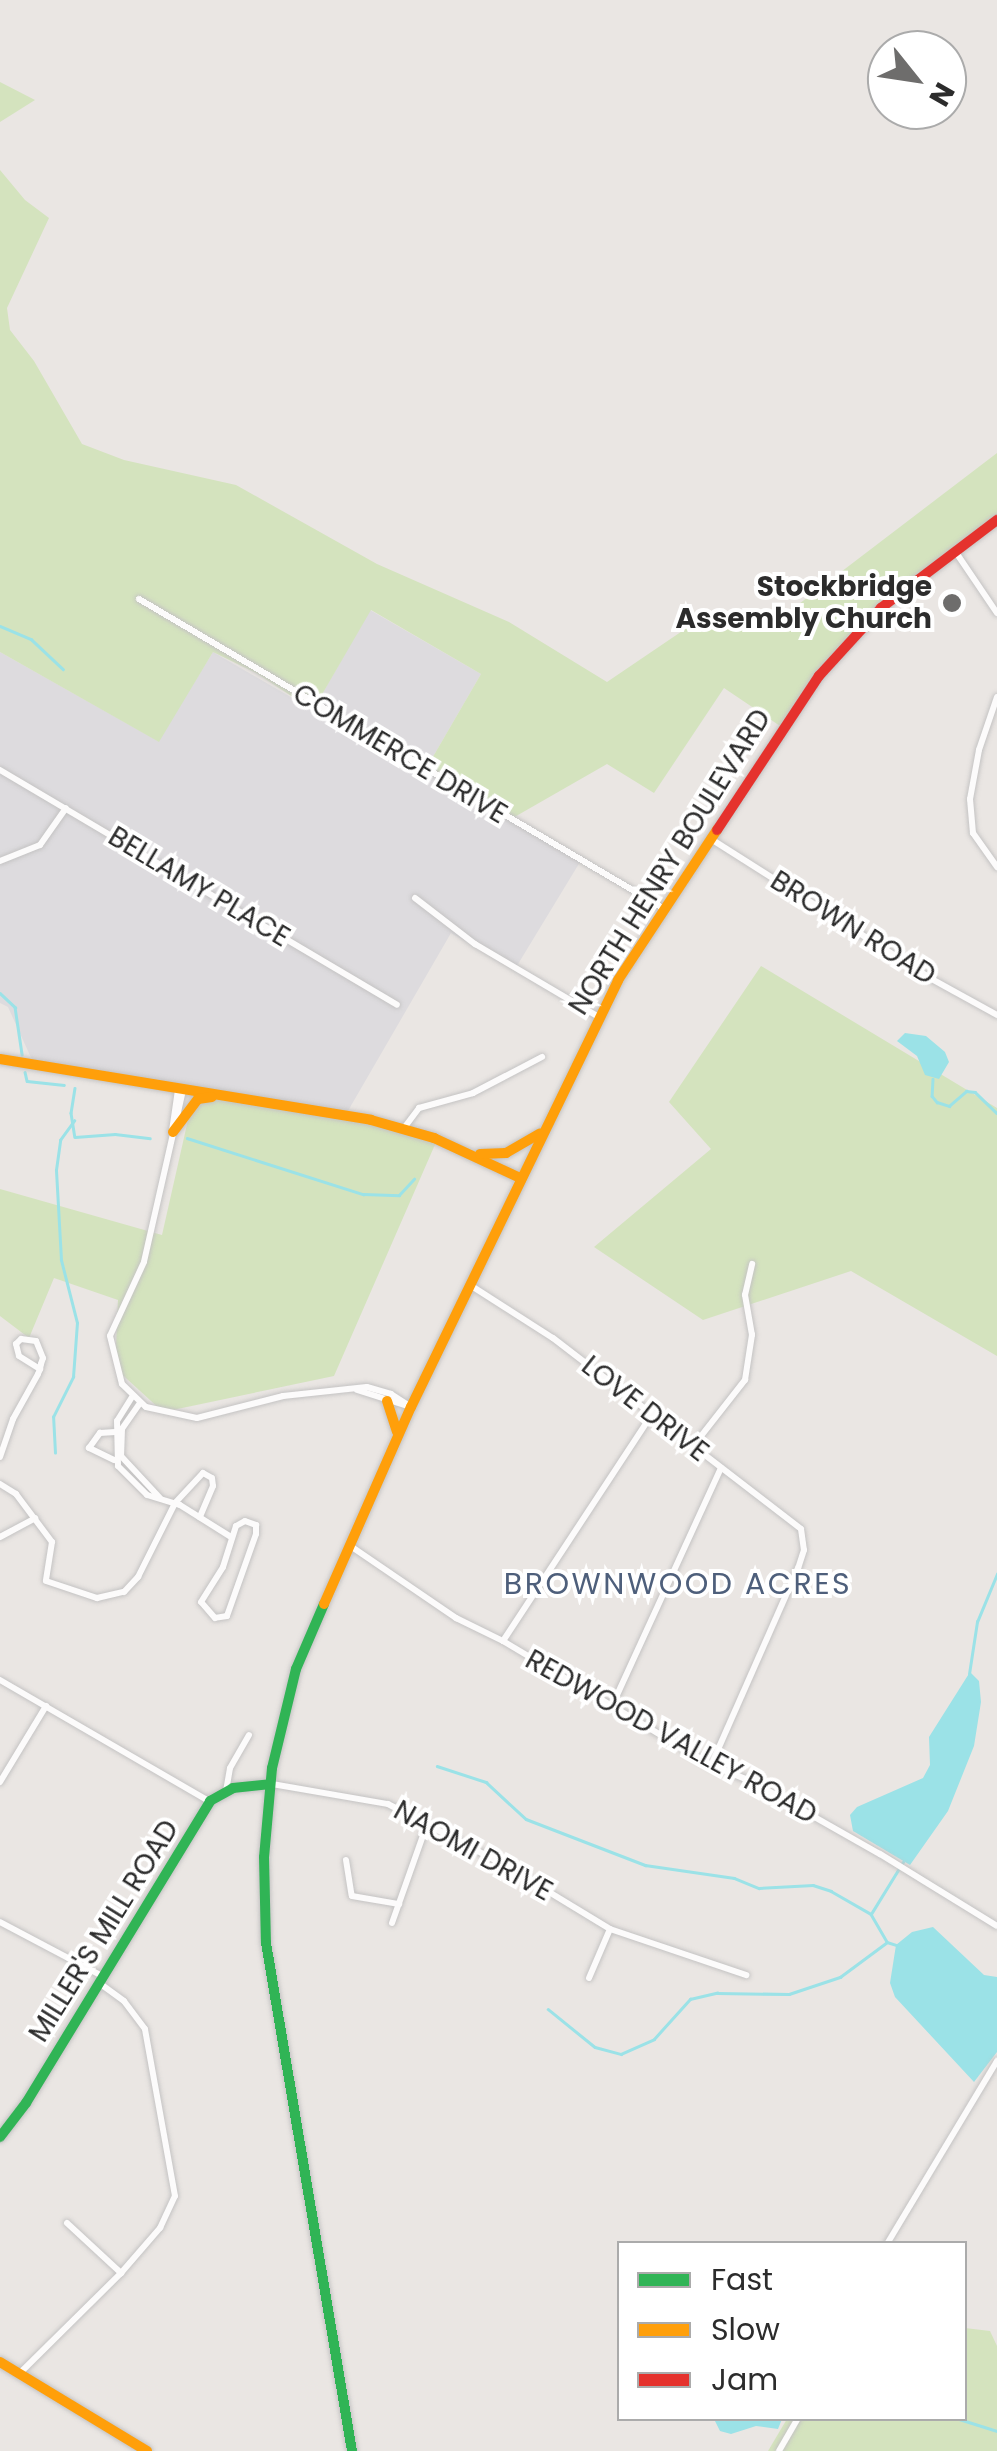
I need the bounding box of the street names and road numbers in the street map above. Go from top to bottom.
street label: COMMERCE DRIVE [287,677,513,831]
street label: NORTH HENRY BOULEVARD [562,703,778,1021]
street label: BELLAMY PLACE [102,820,296,954]
street label: BROWN ROAD [764,864,942,992]
street label: LOVE DRIVE [575,1349,715,1469]
street label: REDWOOD VALLEY ROAD [520,1643,822,1831]
street label: NAOMI DRIVE [388,1794,558,1908]
street label: MILLER'S MILL ROAD [22,1814,186,2048]

